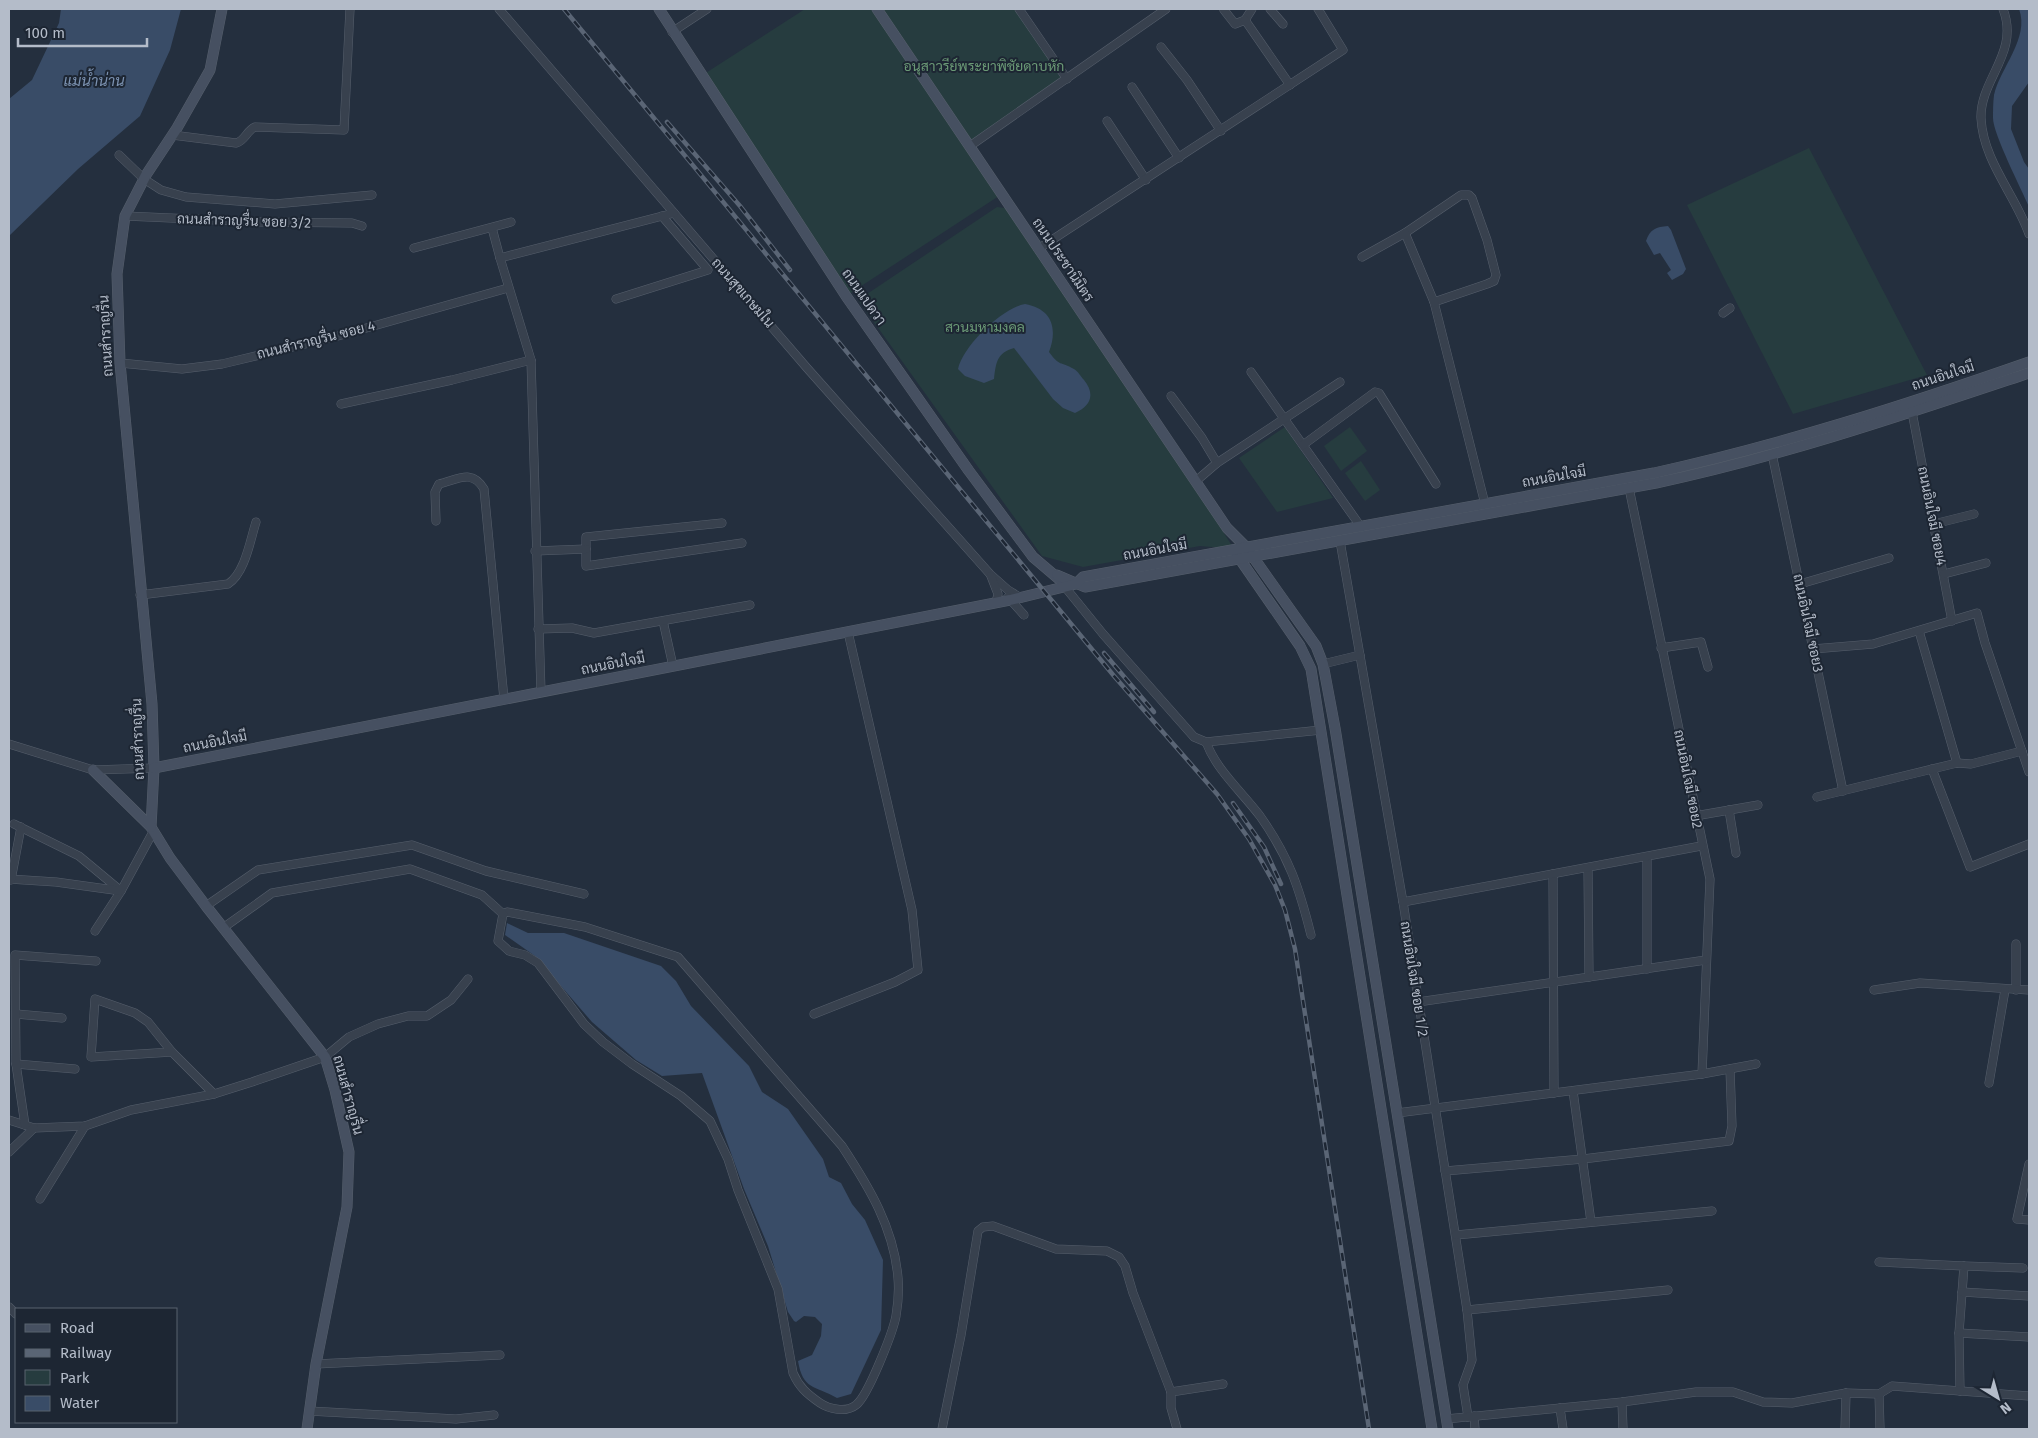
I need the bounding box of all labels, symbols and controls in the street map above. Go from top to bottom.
scale bar [18,15,146,47]
text: 100 m [25,24,65,42]
park label: อนุสาวรีย์พระยาพิชัยดาบหัก [904,57,1064,76]
water label: แม่น้ำน่าน [63,68,125,90]
street label: ถนนสำราญรื่น ซอย 3/2 [177,206,312,232]
street label: ถนนประชานิมิตร [1029,215,1097,305]
street label: ถนนสุขเกษมใน [707,255,778,332]
street label: ถนนแปดวา [838,265,890,329]
street label: ถนนสำราญรื่น [91,295,117,377]
street label: ถนนสำราญรื่น ซอย 4 [254,313,378,363]
park label: สวนมหามงคล [945,319,1025,336]
street label: ถนนอินใจมี [1909,357,1976,394]
street label: ถนนอินใจมี [1520,462,1587,491]
street label: ถนนอินใจมี ซอย4 [1914,465,1951,568]
street label: ถนนอินใจมี [1121,535,1188,564]
street label: ถนนอินใจมี ซอย3 [1789,572,1828,674]
street label: ถนนอินใจมี [579,648,646,679]
street label: ถนนสำราญรื่น [124,698,148,780]
street label: ถนนอินใจมี [181,726,248,757]
street label: ถนนอินใจมี ซอย2 [1670,728,1707,830]
street label: ถนนอินใจมี ซอย 1/2 [1396,920,1433,1038]
street label: ถนนสำราญรื่น [329,1052,371,1137]
legend [15,1308,178,1423]
text: Road [60,1319,95,1337]
text: Railway [60,1344,112,1362]
text: Park [60,1369,90,1387]
north arrow [1973,1373,2023,1423]
text: Water [60,1394,99,1412]
text: N [1997,1398,2014,1418]

